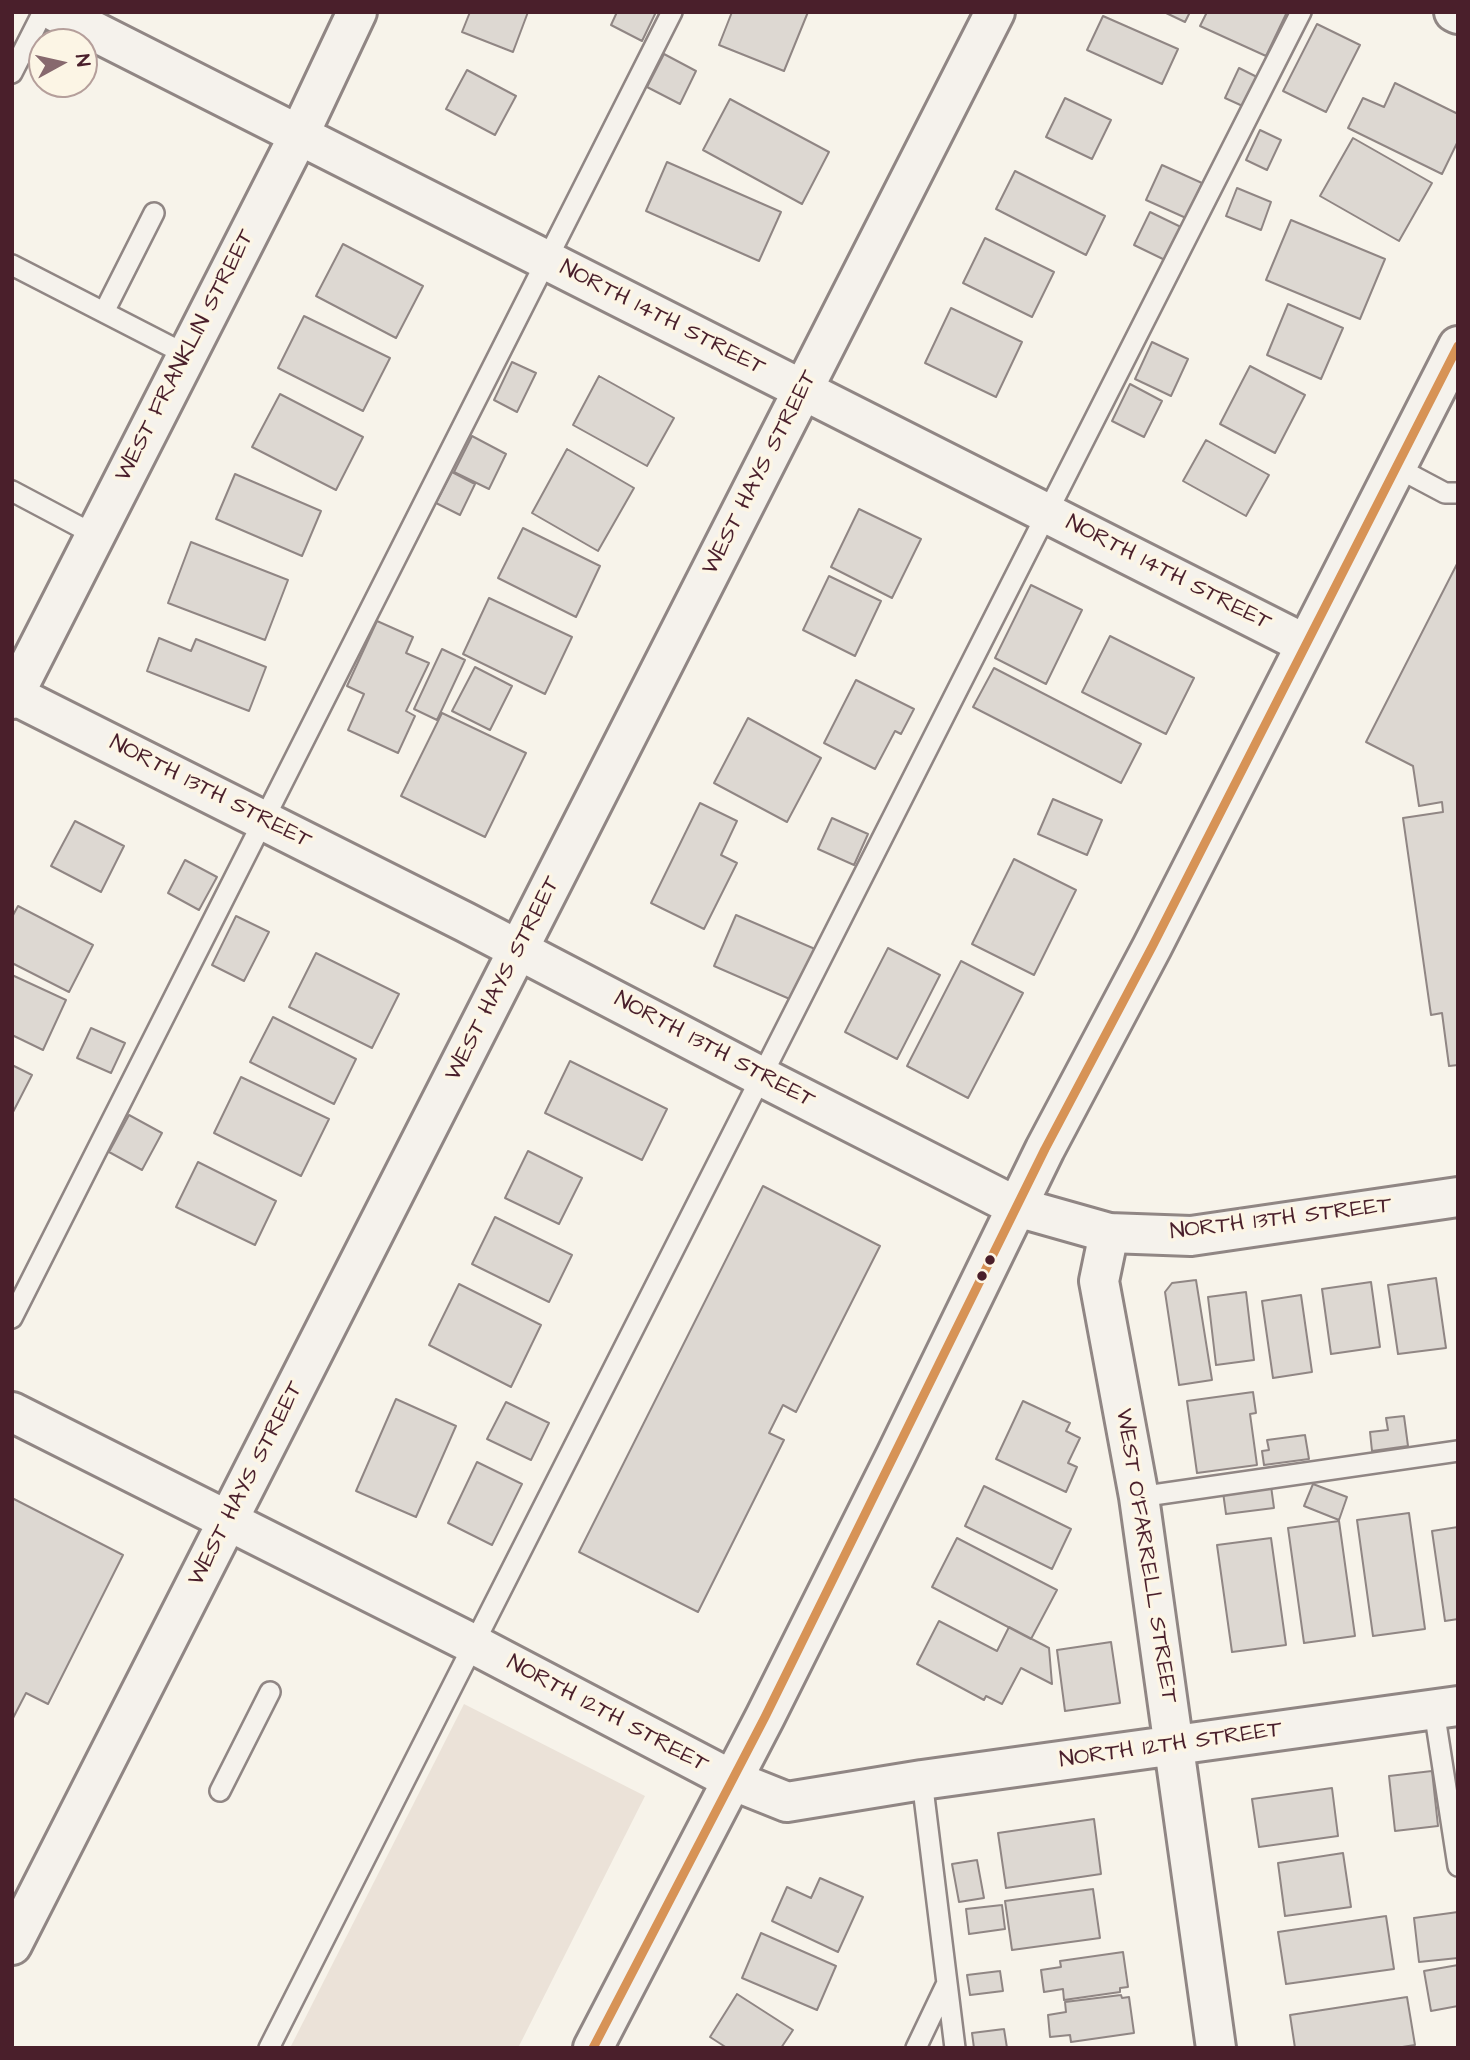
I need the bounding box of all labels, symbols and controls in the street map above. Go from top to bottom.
north arrow [28,28,98,98]
text: N [68,52,97,68]
street label: WEST FRANKLIN STREET [110,225,262,487]
street label: NORTH 14TH STREET [555,255,769,383]
street label: WEST HAYS STREET [698,366,824,580]
street label: NORTH 14TH STREET [1061,510,1275,638]
street label: NORTH 13TH STREET [104,730,316,856]
street label: WEST HAYS STREET [441,872,567,1086]
street label: NORTH 13TH STREET [609,987,819,1115]
street label: NORTH 13TH STREET [1169,1193,1393,1247]
unlabelled marker [983,1253,997,1267]
unlabelled marker [975,1269,989,1283]
street label: WEST HAYS STREET [184,1377,310,1591]
street label: WEST O'FARRELL STREET [1108,1407,1182,1705]
street label: NORTH 12TH STREET [501,1650,713,1780]
street label: NORTH 12TH STREET [1058,1717,1284,1775]

